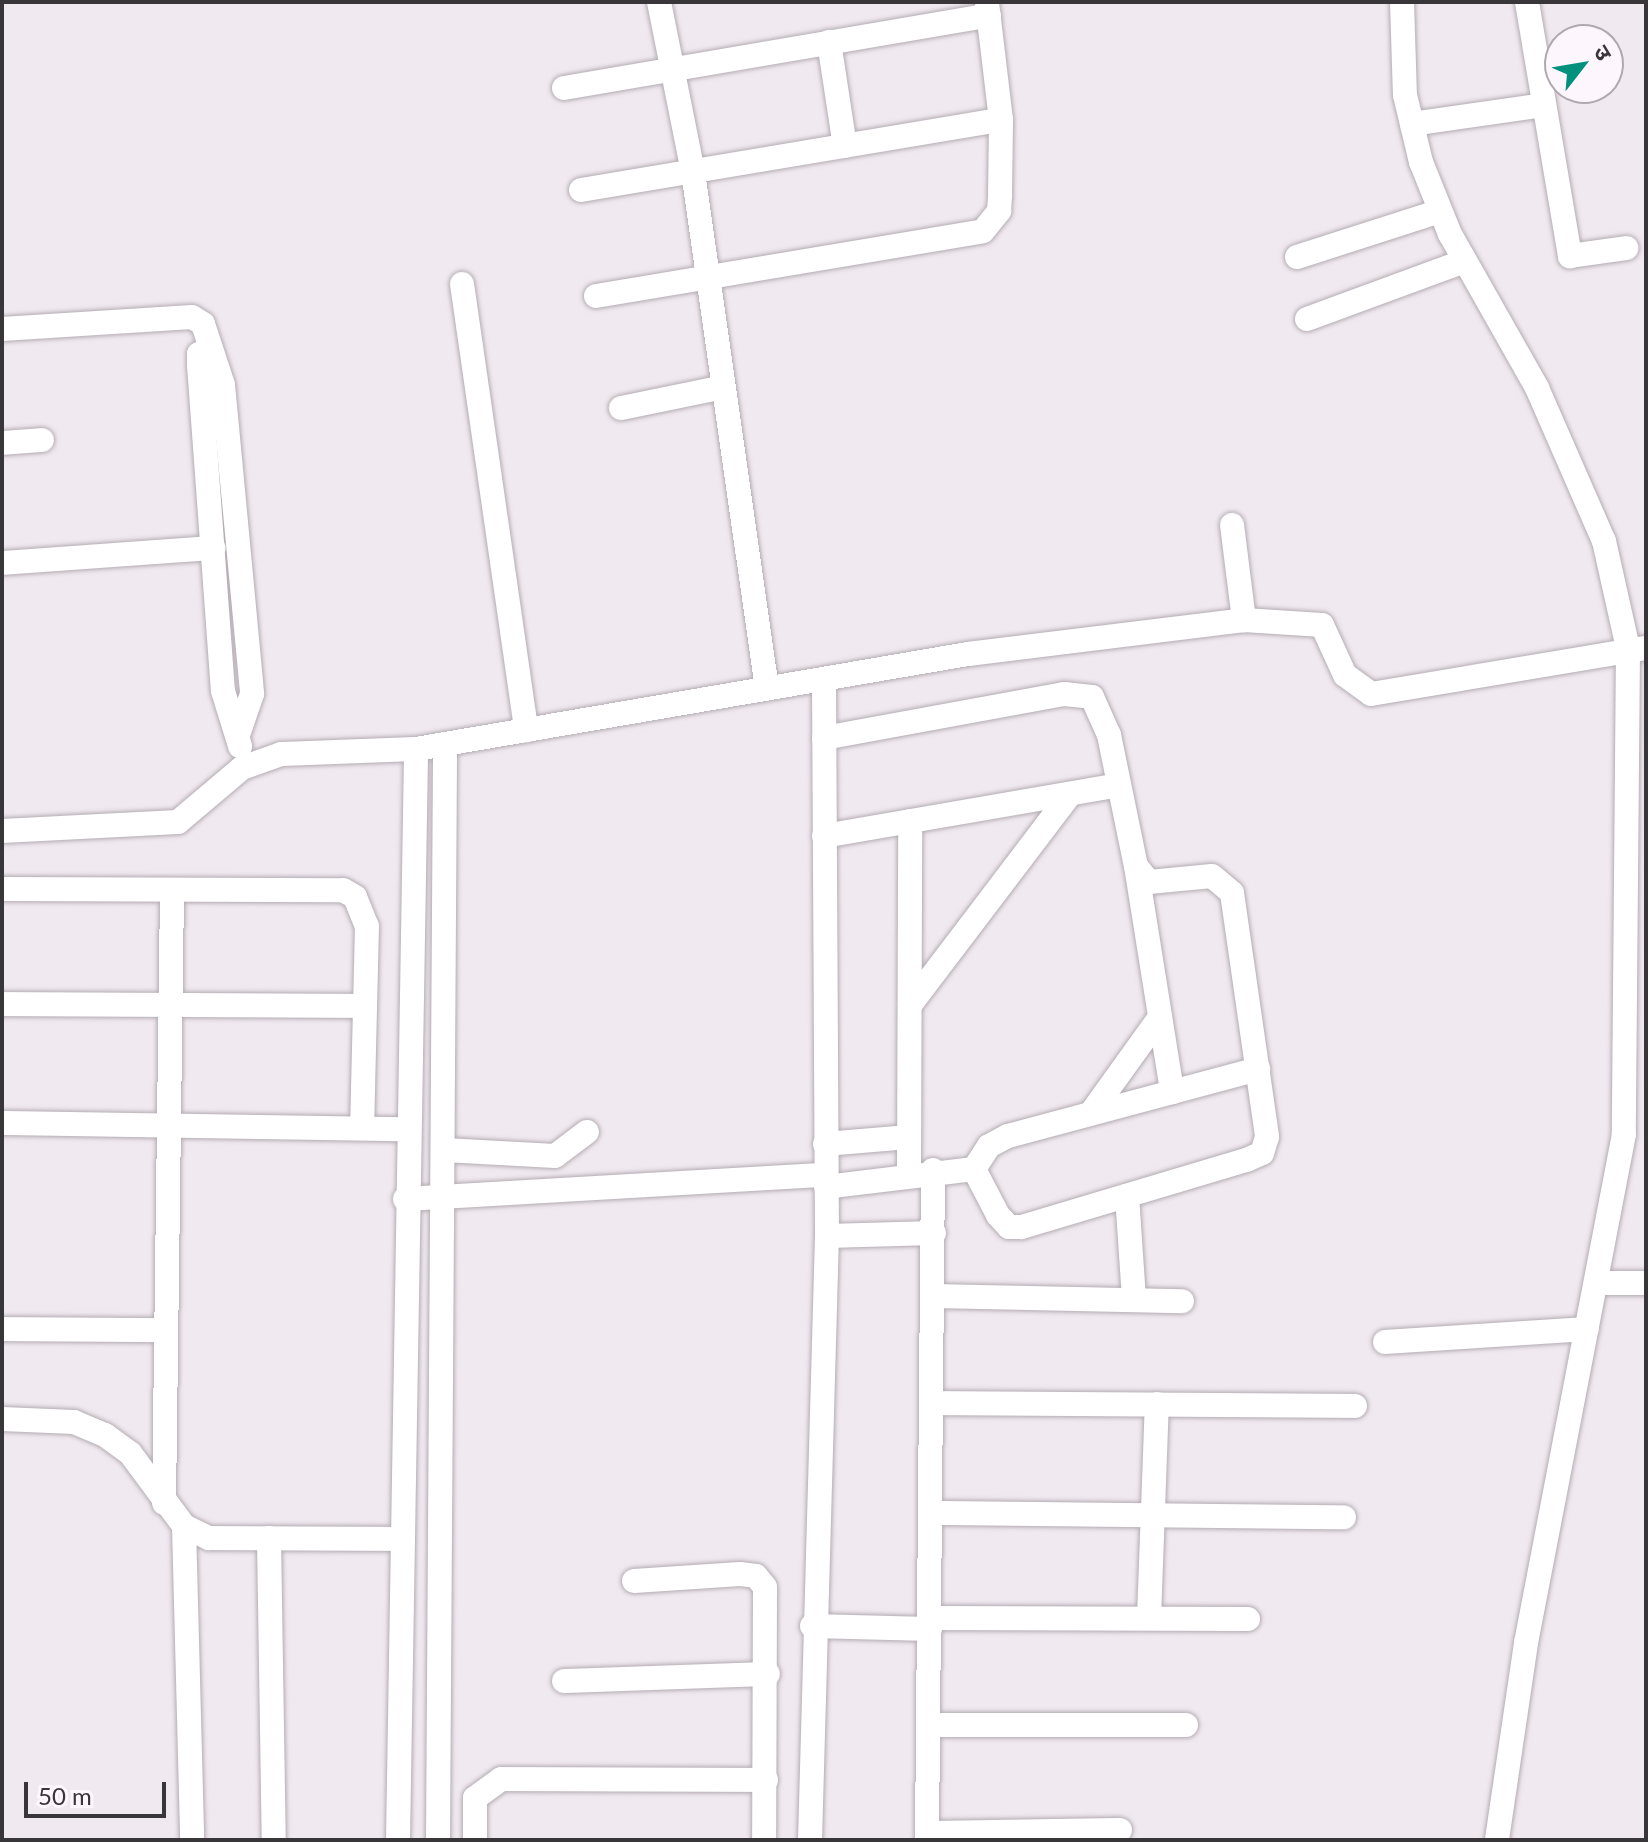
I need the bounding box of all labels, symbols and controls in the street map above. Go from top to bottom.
north arrow [1544,24,1624,104]
text: उ [1588,40,1618,65]
scale bar [28,1766,170,1816]
text: 50 m [38,1781,92,1810]

